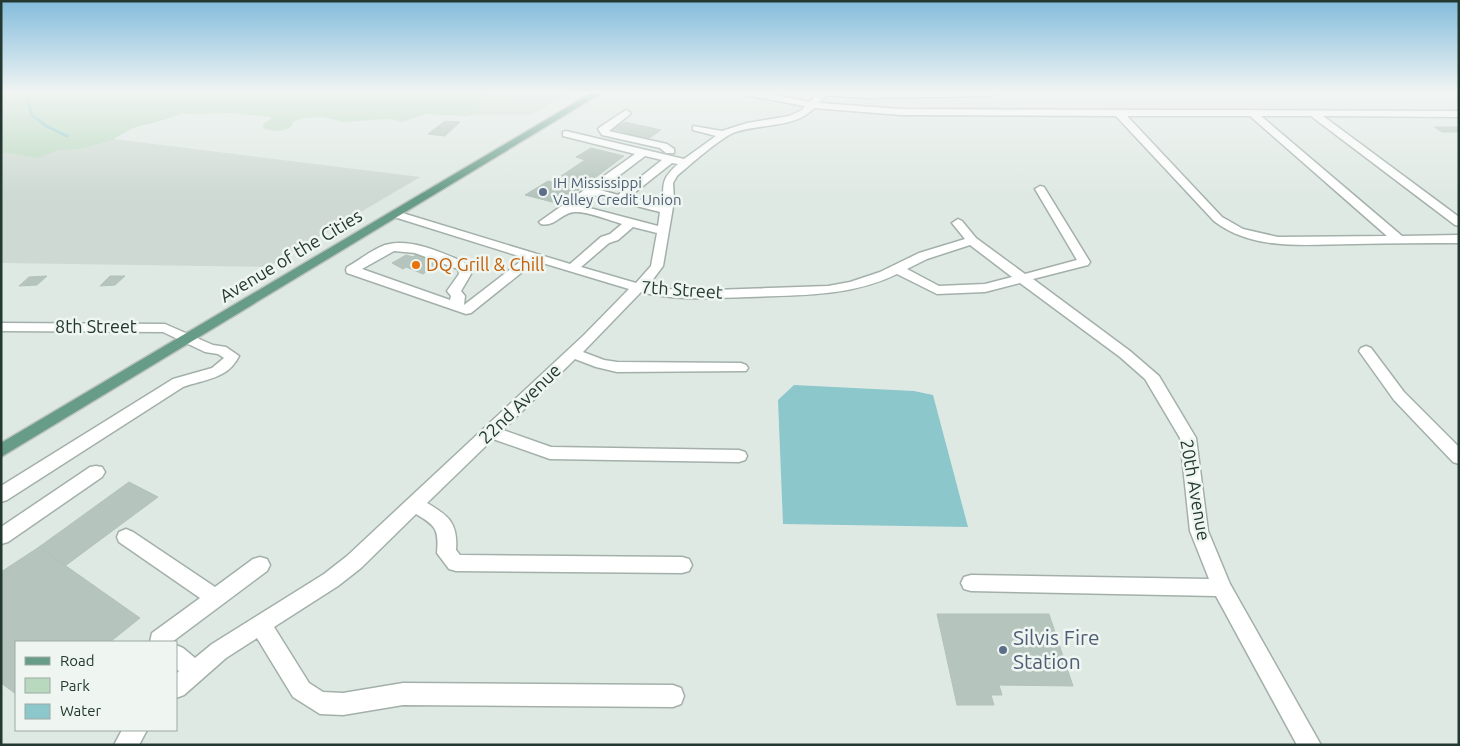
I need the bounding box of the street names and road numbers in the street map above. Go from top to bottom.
street label: Avenue of the Cities [216,205,365,306]
street label: 7th Street [641,276,724,302]
street label: 8th Street [55,316,137,336]
street label: 22nd Avenue [474,359,564,447]
street label: 20th Avenue [1177,438,1215,542]

